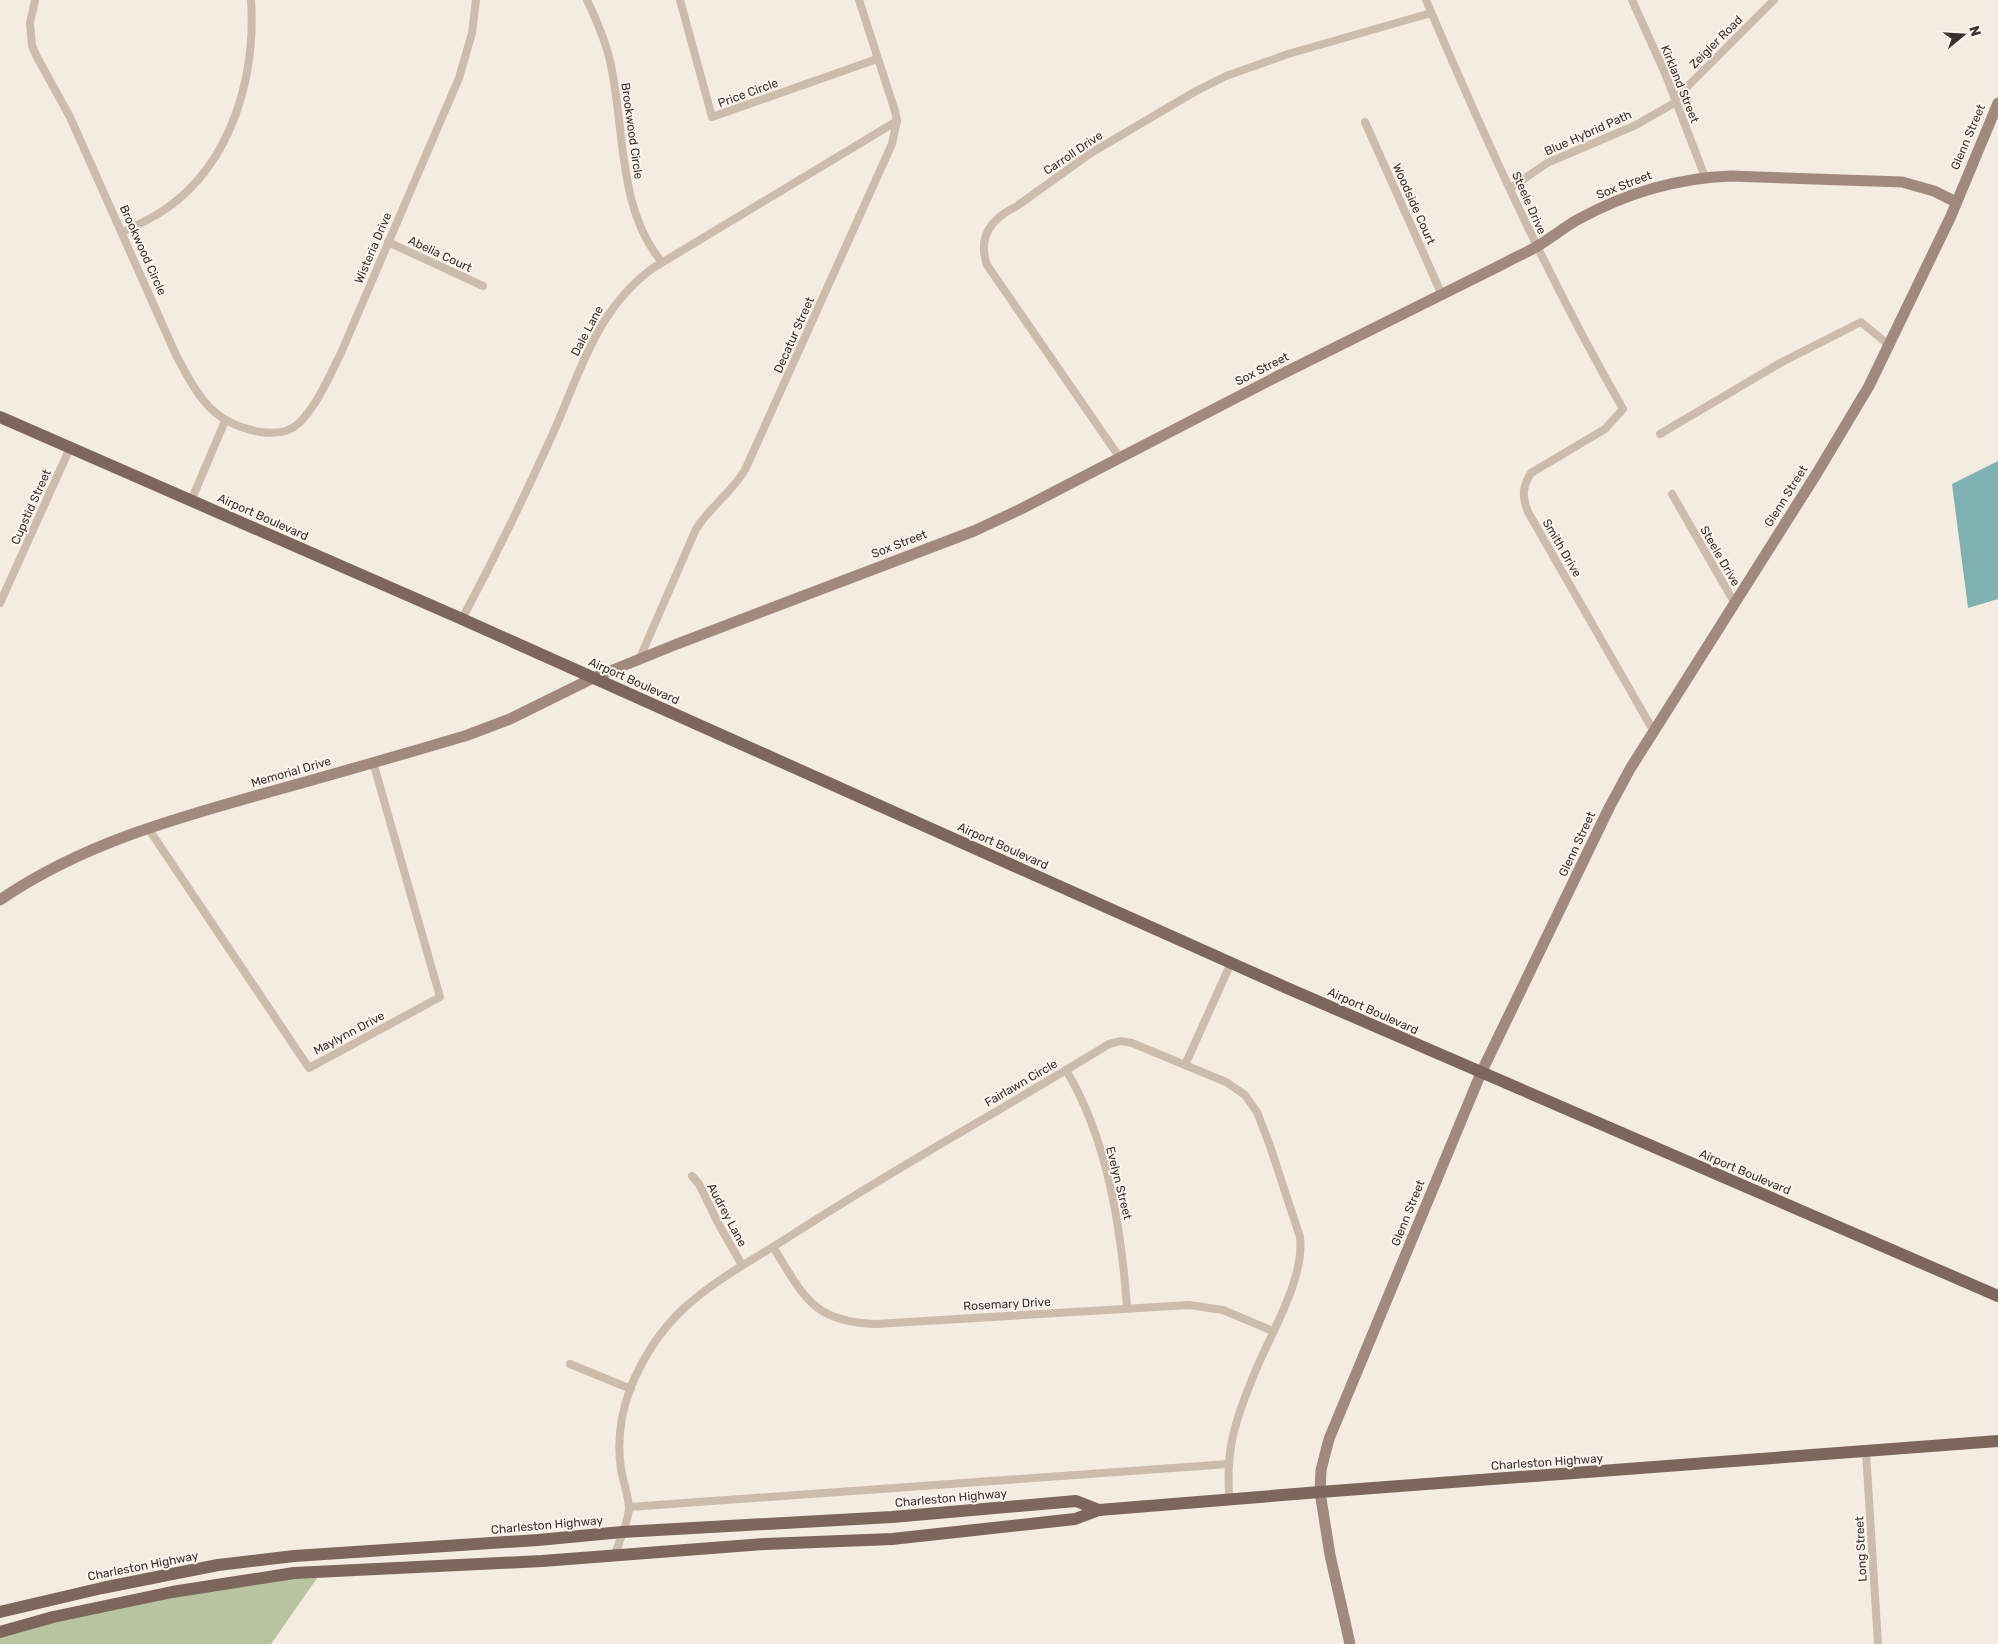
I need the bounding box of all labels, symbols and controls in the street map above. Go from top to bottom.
north arrow [1938,10,1988,60]
street label: Zeigler Road [1687,13,1745,71]
text: N [1965,24,1985,39]
street label: Kirkland Street [1658,43,1702,125]
street label: Price Circle [716,76,780,110]
street label: Brookwood Circle [618,82,646,180]
street label: Glenn Street [1948,102,1988,172]
street label: Blue Hybrid Path [1542,108,1634,158]
street label: Carroll Drive [1041,128,1105,178]
street label: Woodside Court [1390,161,1438,247]
street label: Sox Street [1594,168,1654,202]
street label: Steele Drive [1509,170,1549,237]
street label: Brookwood Circle [117,203,169,298]
street label: Wisteria Drive [352,210,394,286]
street label: Abelia Court [406,233,474,275]
street label: Decatur Street [771,294,817,375]
street label: Dale Lane [568,303,606,358]
street label: Sox Street [1233,349,1291,388]
street label: Glenn Street [1762,462,1811,529]
street label: Cupstid Street [8,467,54,547]
street label: Airport Boulevard [215,491,311,543]
street label: Smith Drive [1540,516,1584,580]
street label: Steele Drive [1697,523,1743,589]
street label: Sox Street [869,527,929,561]
street label: Airport Boulevard [586,655,682,707]
street label: Memorial Drive [249,754,333,790]
street label: Glenn Street [1556,809,1598,879]
street label: Airport Boulevard [955,820,1051,872]
street label: Airport Boulevard [1325,985,1421,1037]
street label: Maylynn Drive [311,1008,387,1058]
street label: Fairlawn Circle [982,1056,1060,1109]
street label: Evelyn Street [1103,1145,1135,1221]
street label: Airport Boulevard [1697,1146,1793,1198]
street label: Glenn Street [1388,1178,1428,1248]
street label: Audrey Lane [704,1181,750,1249]
street label: Rosemary Drive [963,1295,1051,1313]
street label: Charleston Highway [1490,1451,1604,1473]
street label: Charleston Highway [894,1486,1008,1510]
street label: Charleston Highway [490,1513,604,1537]
street label: Long Street [1852,1516,1870,1582]
street label: Charleston Highway [86,1548,200,1584]

